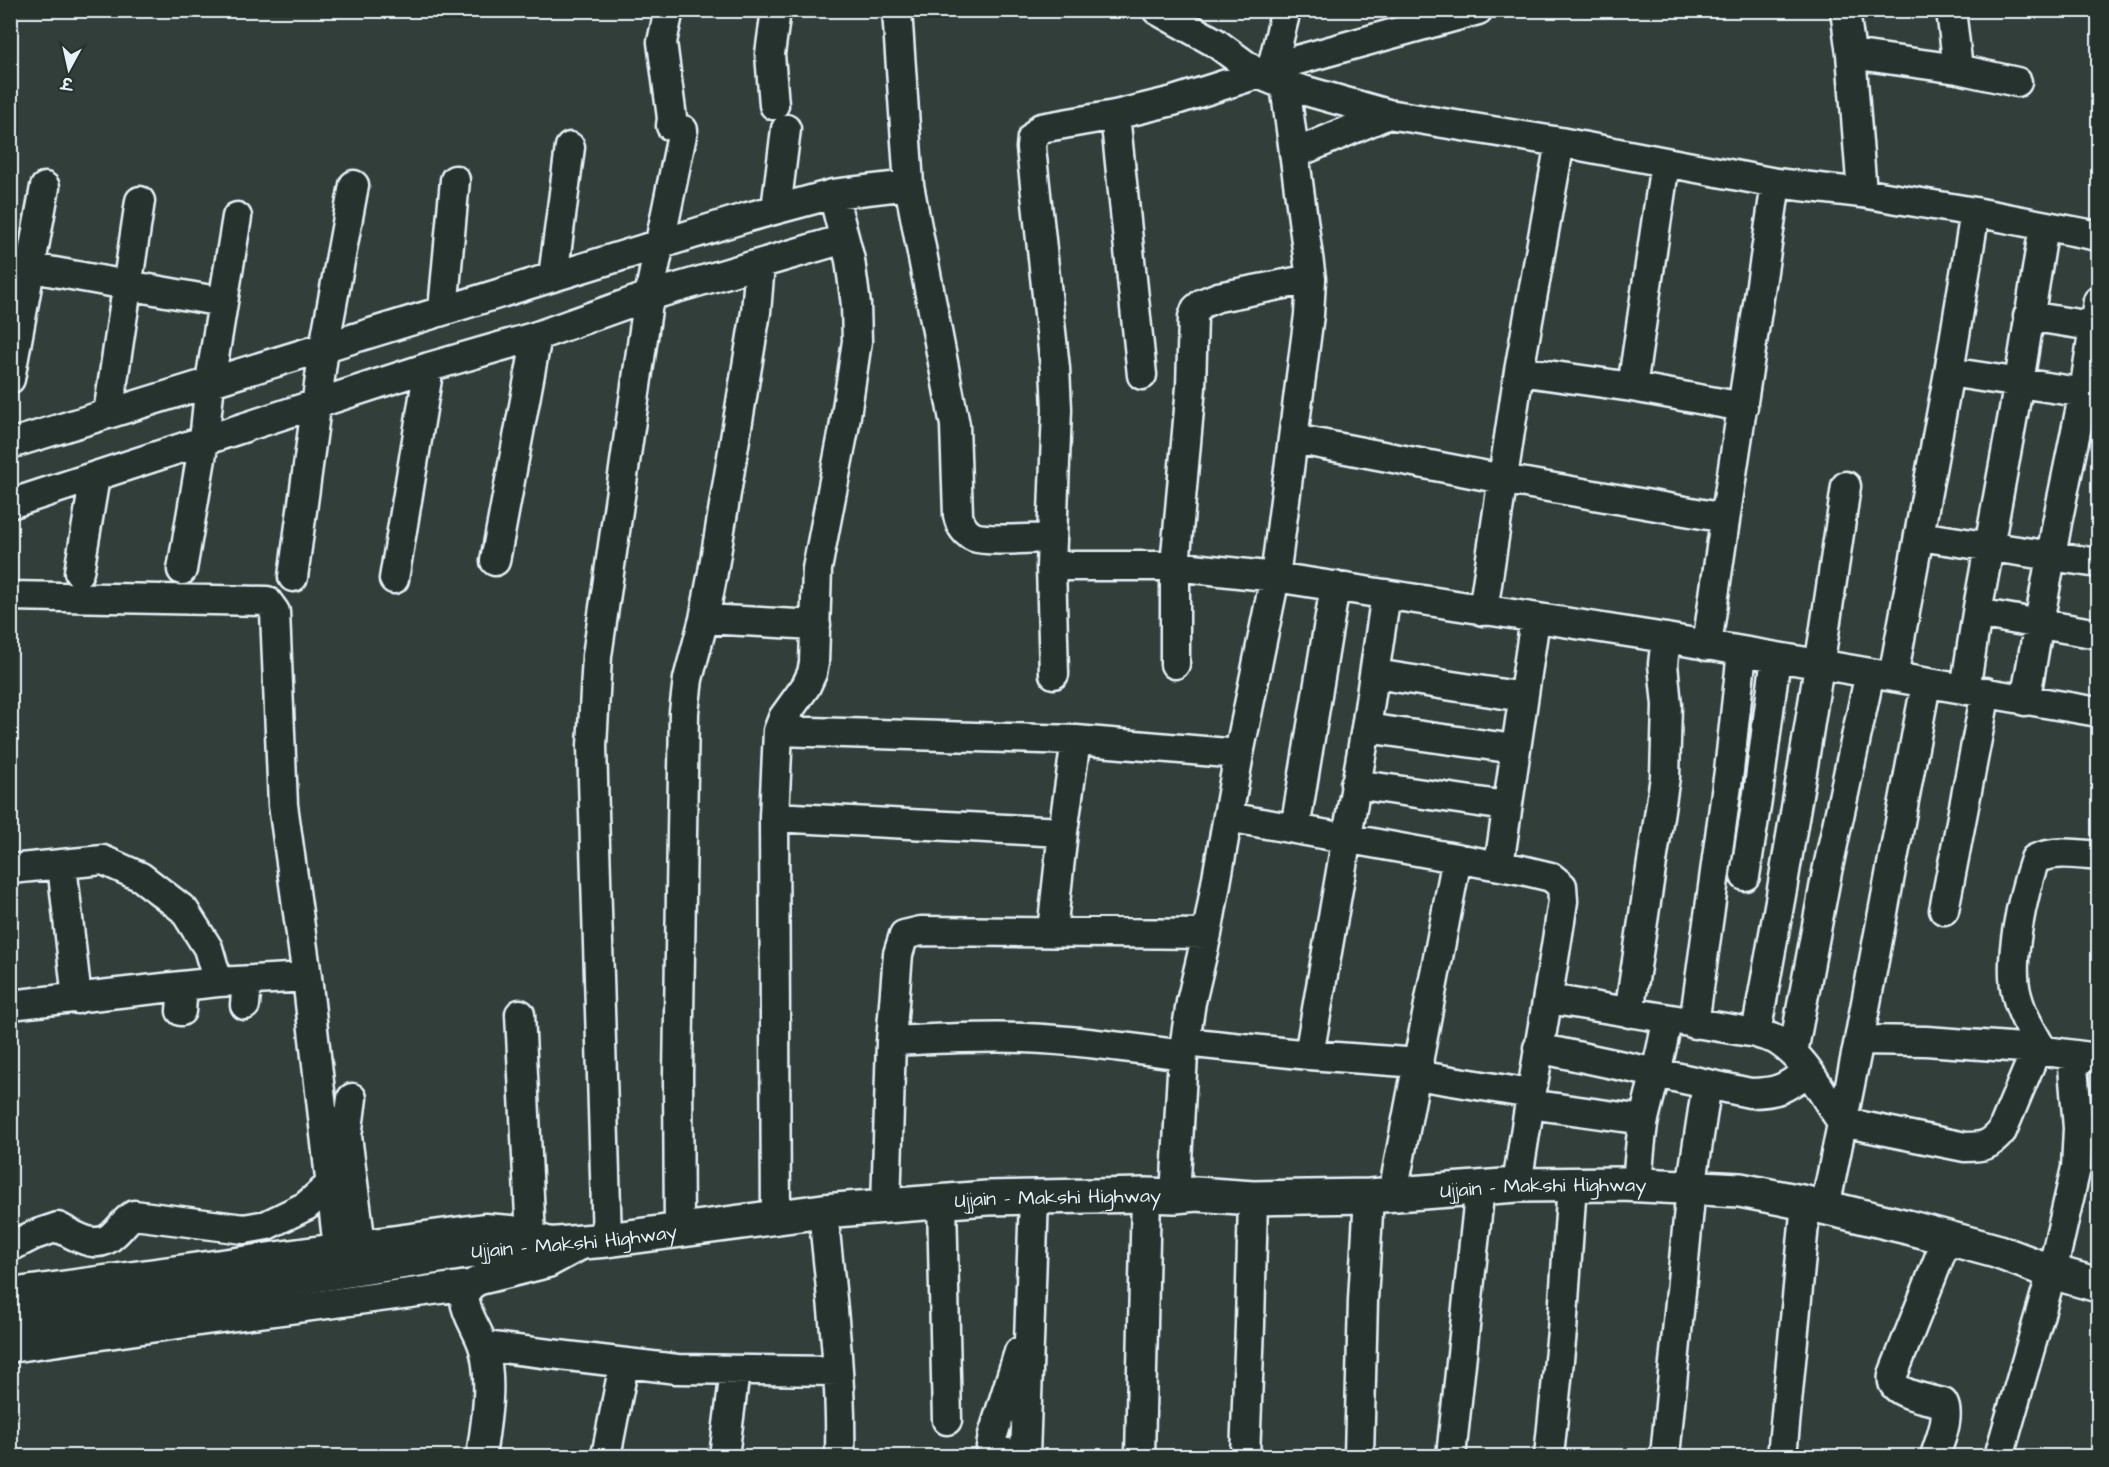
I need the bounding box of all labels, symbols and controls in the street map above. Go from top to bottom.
north arrow [39,39,99,99]
text: उ [59,71,76,95]
street label: Ujjain - Makshi Highway [1439,1171,1647,1206]
street label: Ujjain - Makshi Highway [953,1182,1161,1216]
street label: Ujjain - Makshi Highway [470,1218,679,1266]

